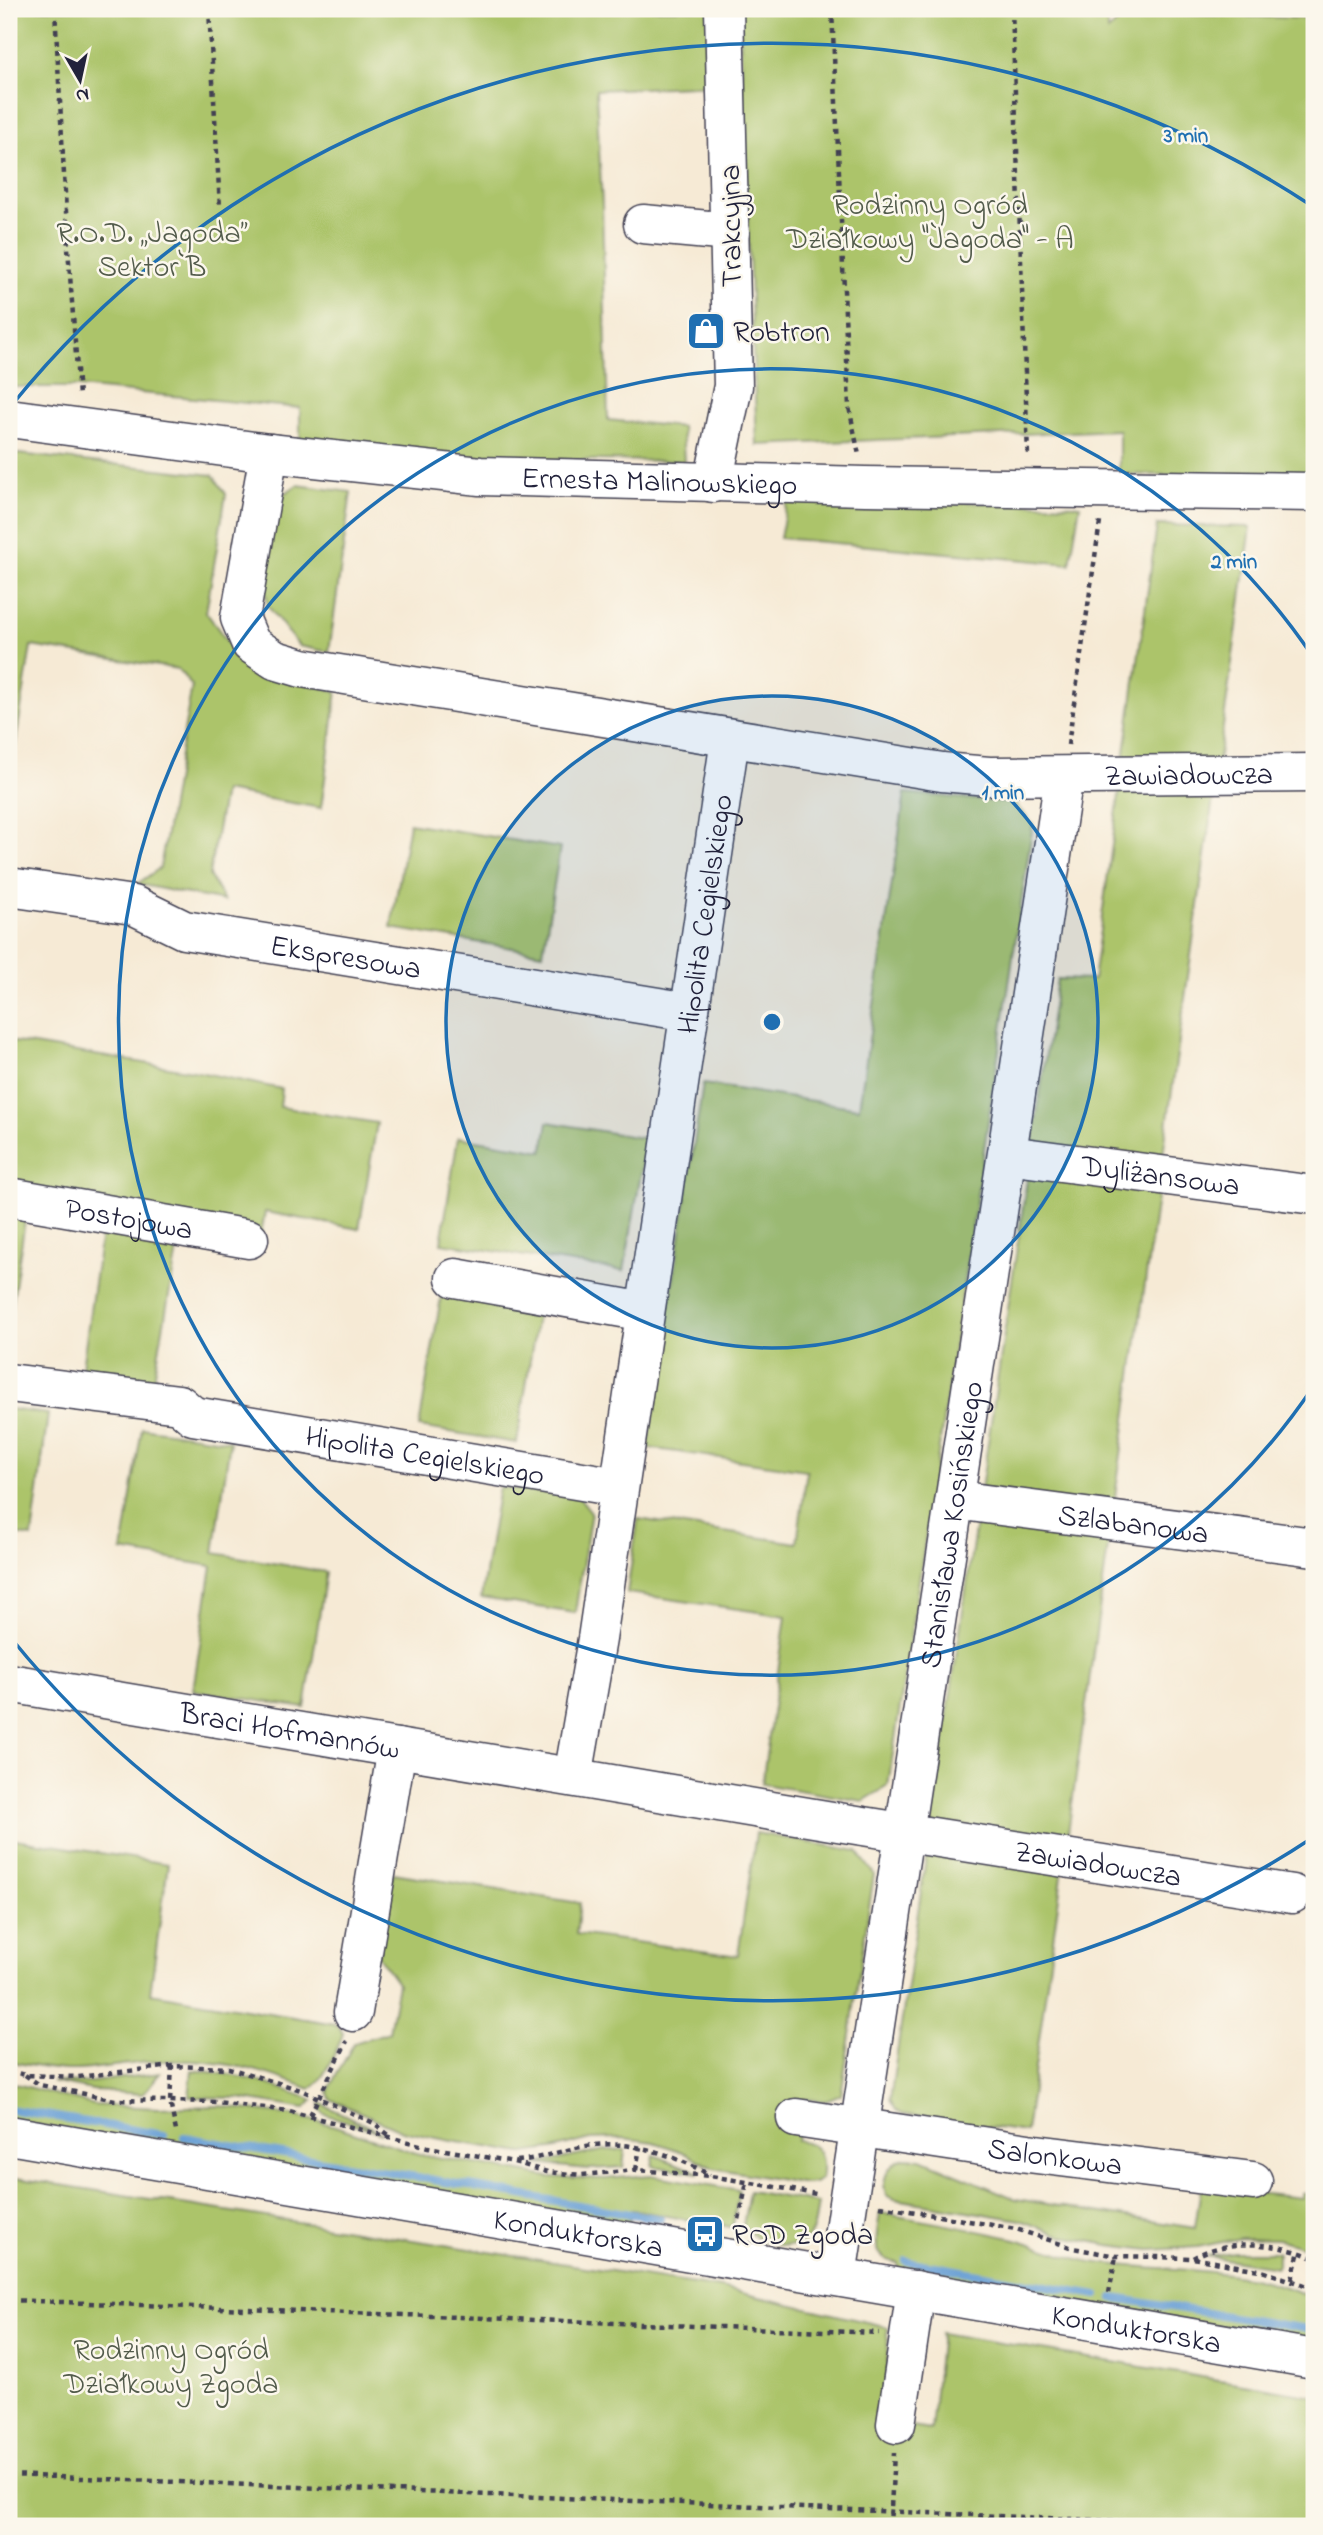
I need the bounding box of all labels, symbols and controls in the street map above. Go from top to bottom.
north arrow [46,46,116,116]
text: N [74,80,91,109]
text: 3 min [1163,122,1208,152]
street label: Trakcyjna [710,164,756,288]
park label: Rodzinny Ogród Działkowy "Jagoda" - A [785,185,1074,263]
park label: R.O.D. „Jagoda” Sektor B [56,213,248,291]
shop icon: Robtron [685,310,727,352]
place label: Robtron [733,312,830,356]
street label: Ernesta Malinowskiego [521,458,798,509]
text: 2 min [1210,548,1257,578]
street label: Zawiadowcza [1104,754,1273,800]
text: 1 min [982,779,1024,809]
street label: Hipolita Cegielskiego [668,792,747,1037]
street label: Ekspresowa [267,925,424,993]
centre of rings [760,1010,784,1034]
street label: Dyliżansowa [1077,1146,1242,1210]
street label: Postojowa [61,1188,196,1254]
street label: Stanisława Kosińskiego [910,1379,997,1671]
street label: Hipolita Cegielskiego [302,1416,547,1499]
street label: Szlabanowa [1055,1495,1211,1558]
street label: Braci Hofmannów [175,1693,403,1773]
street label: Zawiadowcza [1011,1831,1184,1901]
street label: Salonkowa [984,2128,1125,2190]
street label: Konduktorska [490,2200,666,2272]
bus stop icon: ROD Zgoda [684,2213,726,2255]
place label: ROD Zgoda [732,2215,873,2259]
street label: Konduktorska [1048,2295,1224,2368]
park label: Rodzinny Ogród Działkowy Zgoda [63,2330,278,2408]

